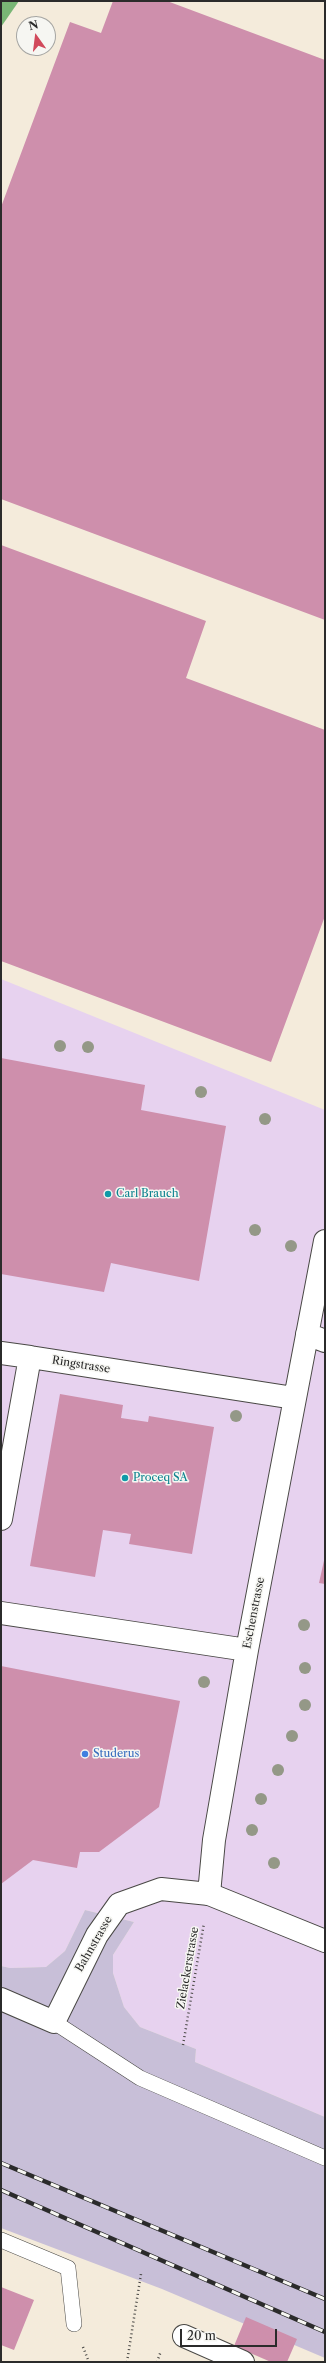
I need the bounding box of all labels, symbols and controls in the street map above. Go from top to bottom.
north arrow [16,16,56,56]
text: N [27,17,40,33]
place label: Carl Brauch [116,1187,179,1201]
marker: Carl Brauch [103,1189,113,1199]
street label: Ringstrasse [51,1354,111,1376]
place label: Proceq SA [133,1471,188,1485]
marker: Proceq SA [120,1473,130,1483]
street label: Eschenstrasse [241,1576,267,1650]
place label: Studerus [93,1747,139,1761]
marker: Studerus [80,1749,90,1759]
street label: Bahnstrasse [73,1914,115,1974]
street label: Zielackerstrasse [174,1926,202,2010]
scale bar [182,2321,279,2347]
text: 20 m [187,2328,216,2343]

